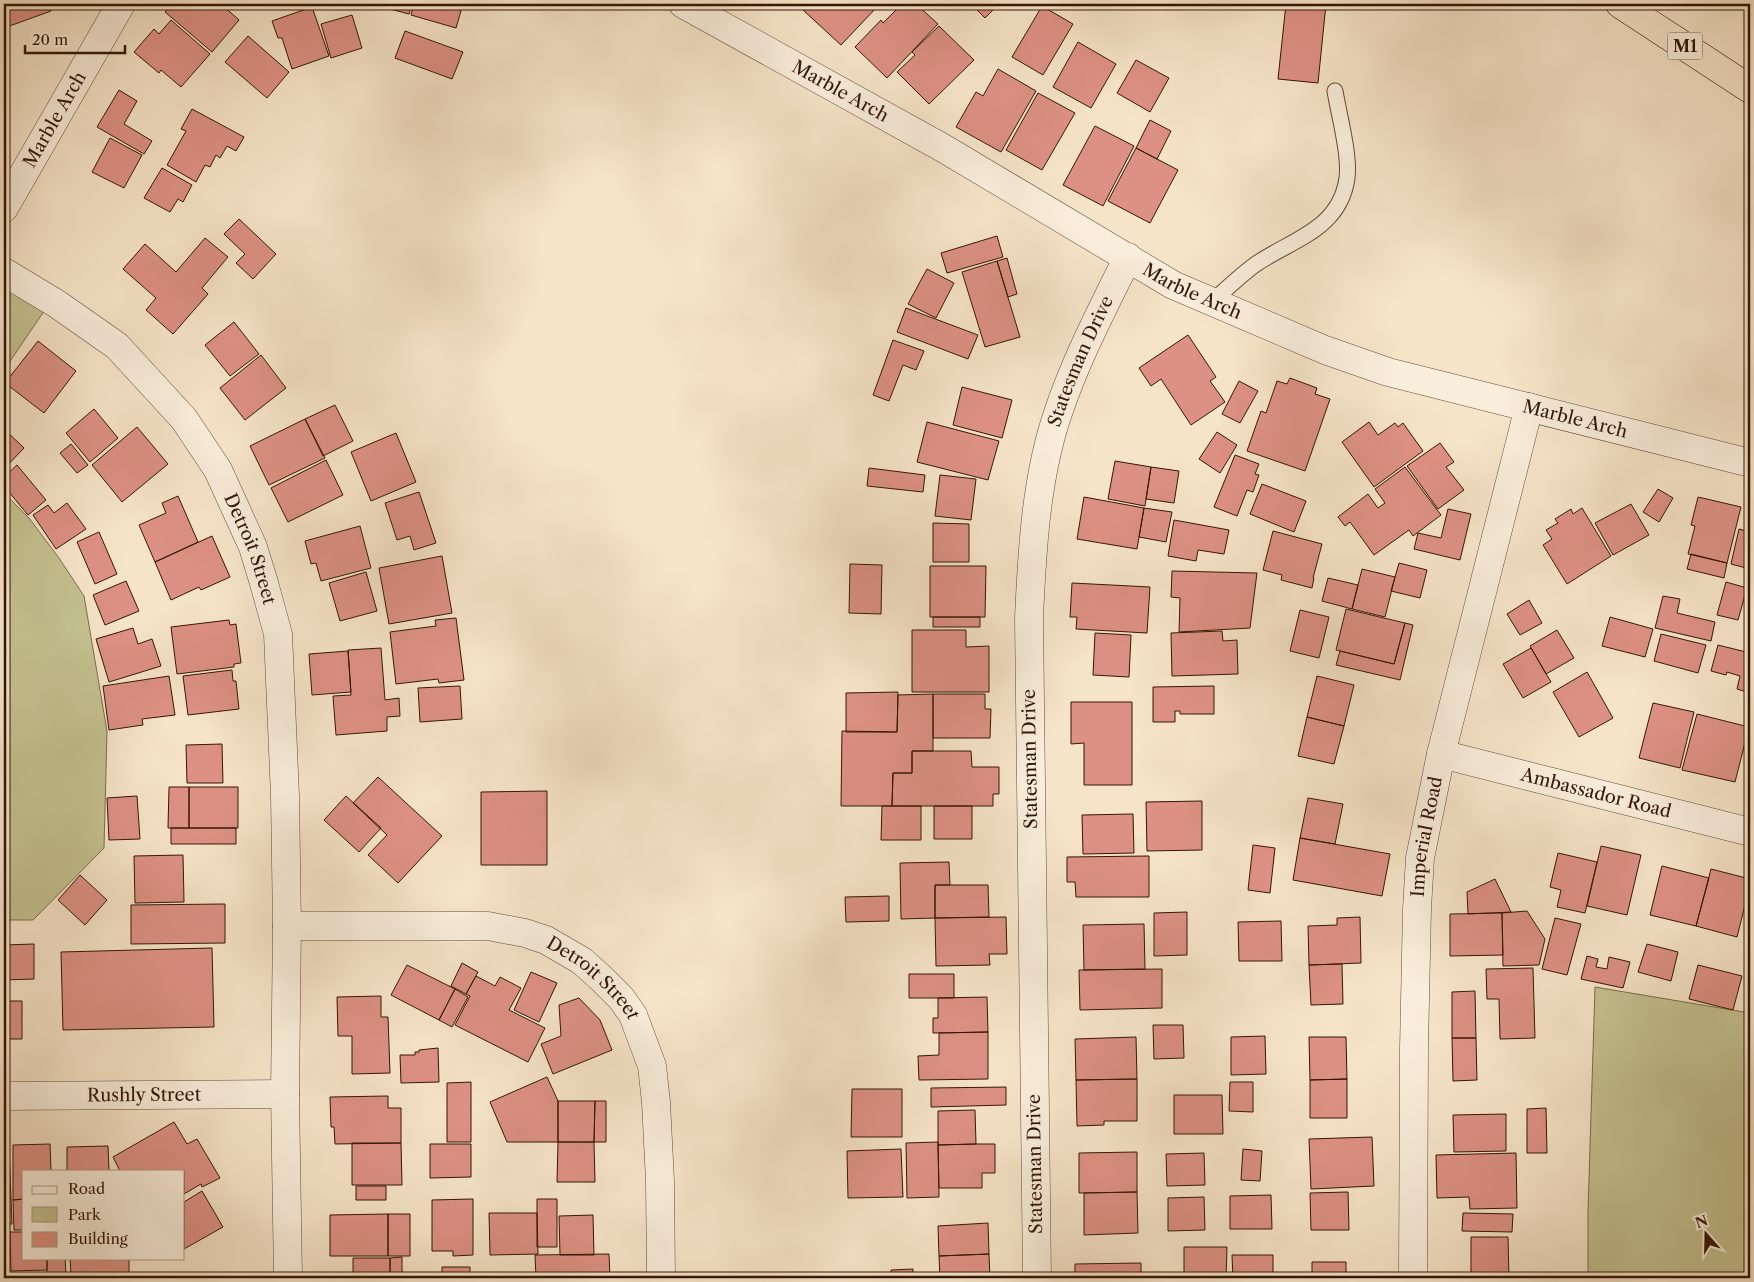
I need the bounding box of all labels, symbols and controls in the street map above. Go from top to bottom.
scale bar [25,22,125,54]
text: 20 m [32,30,68,49]
road number: M1 [1668,32,1702,59]
street label: Marble Arch [788,56,893,127]
street label: Marble Arch [19,68,91,171]
street label: Marble Arch [1139,258,1245,324]
street label: Statesman Drive [1043,292,1118,429]
street label: Marble Arch [1521,395,1630,443]
street label: Detroit Street [219,490,281,608]
street label: Statesman Drive [1018,689,1042,829]
street label: Ambassador Road [1518,763,1674,823]
street label: Imperial Road [1407,775,1447,898]
street label: Detroit Street [543,932,645,1023]
street label: Rushly Street [87,1084,202,1106]
street label: Statesman Drive [1023,1094,1047,1234]
legend [22,1170,185,1260]
text: Road [68,1179,105,1198]
text: Park [68,1205,102,1224]
north arrow [1682,1210,1732,1260]
text: N [1693,1211,1710,1232]
text: Building [68,1229,128,1248]

